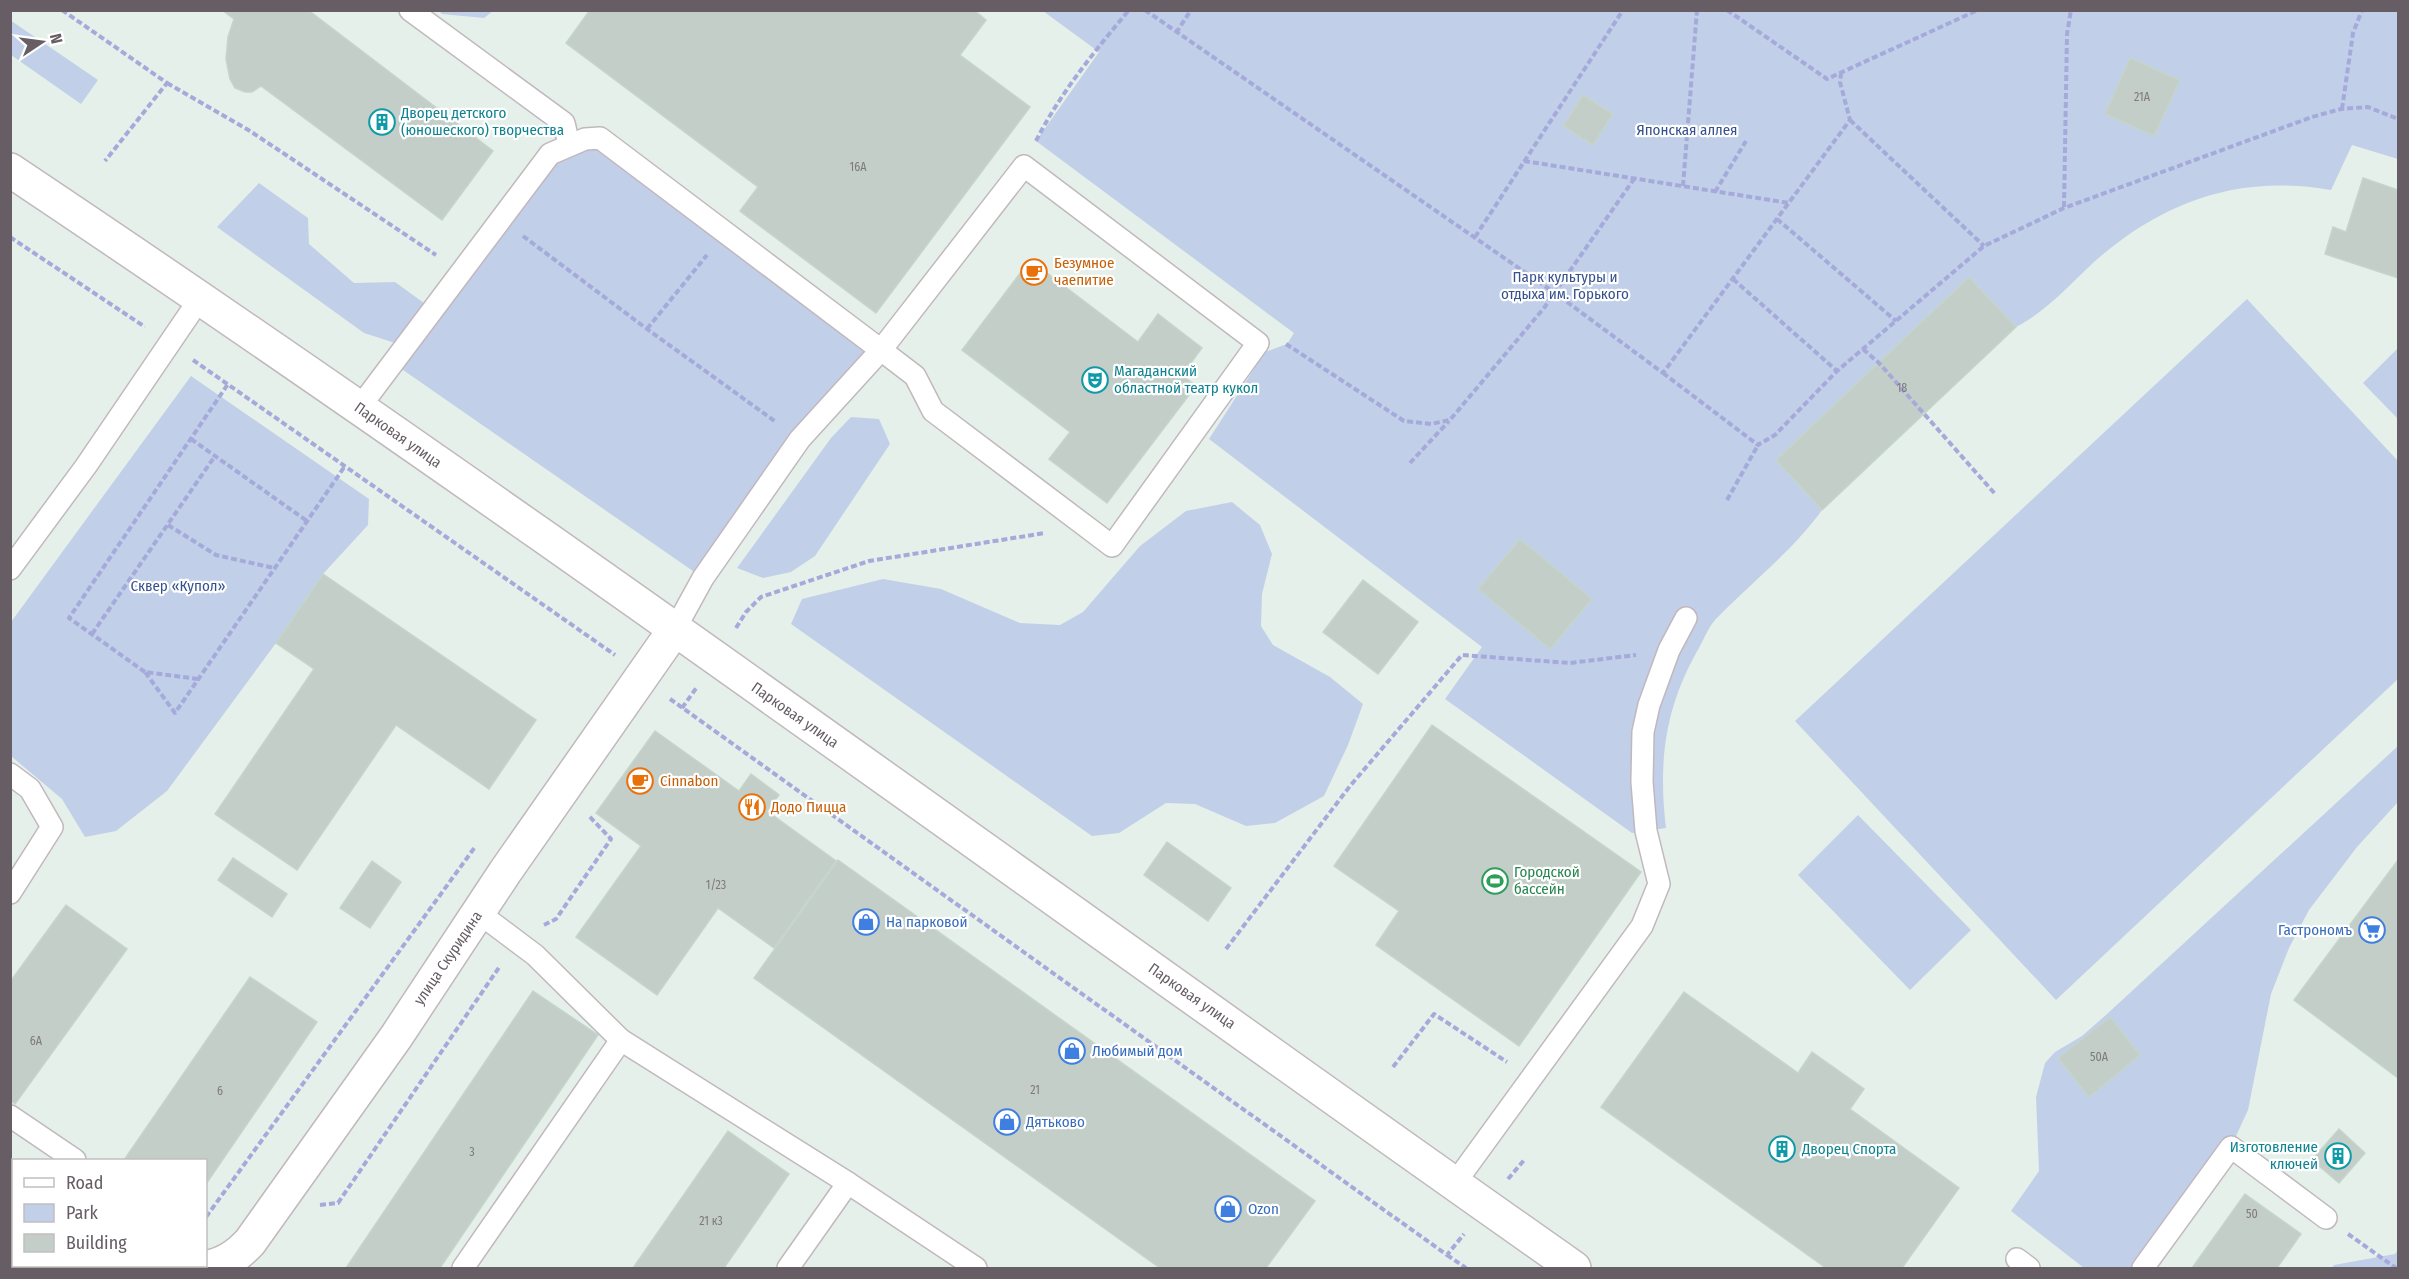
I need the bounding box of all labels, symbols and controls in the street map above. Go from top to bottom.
north arrow [12,12,72,72]
text: N [46,32,66,46]
house number: 21А [2134,90,2151,104]
place label: Дворец детского (юношеского) творчества [400,104,564,139]
building icon: Дворец детского (юношеского) творчества [367,107,397,137]
park label: Японская аллея [1636,121,1738,139]
house number: 16А [850,160,867,174]
place label: Безумное чаепитие [1054,254,1114,289]
cafe icon: Безумное чаепитие [1019,257,1049,287]
park label: Парк культуры и отдыха им. Горького [1501,268,1629,303]
place label: Магаданский областной театр кукол [1114,362,1258,397]
theatre icon: Магаданский областной театр кукол [1080,365,1110,395]
house number: 18 [1897,381,1907,395]
street label: Парковая улица [351,398,445,472]
park label: Сквер «Купол» [131,577,225,595]
street label: Парковая улица [748,678,842,752]
cafe icon: Cinnabon [625,766,655,796]
place label: Cinnabon [660,772,718,790]
restaurant icon: Додо Пицца [737,792,767,822]
place label: Додо Пицца [770,798,846,816]
place label: Городской бассейн [1514,863,1580,898]
sports icon: Городской бассейн [1480,866,1510,896]
house number: 1/23 [706,878,726,892]
shop icon: На парковой [851,907,881,937]
street label: улица Скуридина [410,908,486,1008]
place label: На парковой [886,913,967,931]
supermarket icon: Гастрономъ [2357,915,2387,945]
place label: Гастрономъ [2278,921,2352,939]
street label: Парковая улица [1145,959,1239,1033]
house number: 6А [30,1034,43,1048]
shop icon: Любимый дом [1057,1036,1087,1066]
place label: Любимый дом [1092,1042,1183,1060]
house number: 50А [2090,1050,2109,1064]
house number: 21 [1030,1083,1040,1097]
house number: 6 [217,1084,223,1098]
shop icon: Дятьково [992,1107,1022,1137]
place label: Дятьково [1025,1113,1085,1131]
building icon: Дворец Спорта [1767,1134,1797,1164]
place label: Изготовление ключей [2230,1138,2318,1173]
place label: Дворец Спорта [1801,1140,1896,1158]
building icon: Изготовление ключей [2323,1141,2353,1171]
house number: 3 [469,1145,475,1159]
legend [12,1159,207,1267]
text: Road [66,1172,103,1194]
shop icon: Ozon [1213,1194,1243,1224]
place label: Ozon [1248,1200,1279,1218]
text: Park [66,1202,99,1224]
house number: 50 [2246,1207,2258,1221]
house number: 21 к3 [699,1214,723,1228]
text: Building [66,1232,127,1254]

